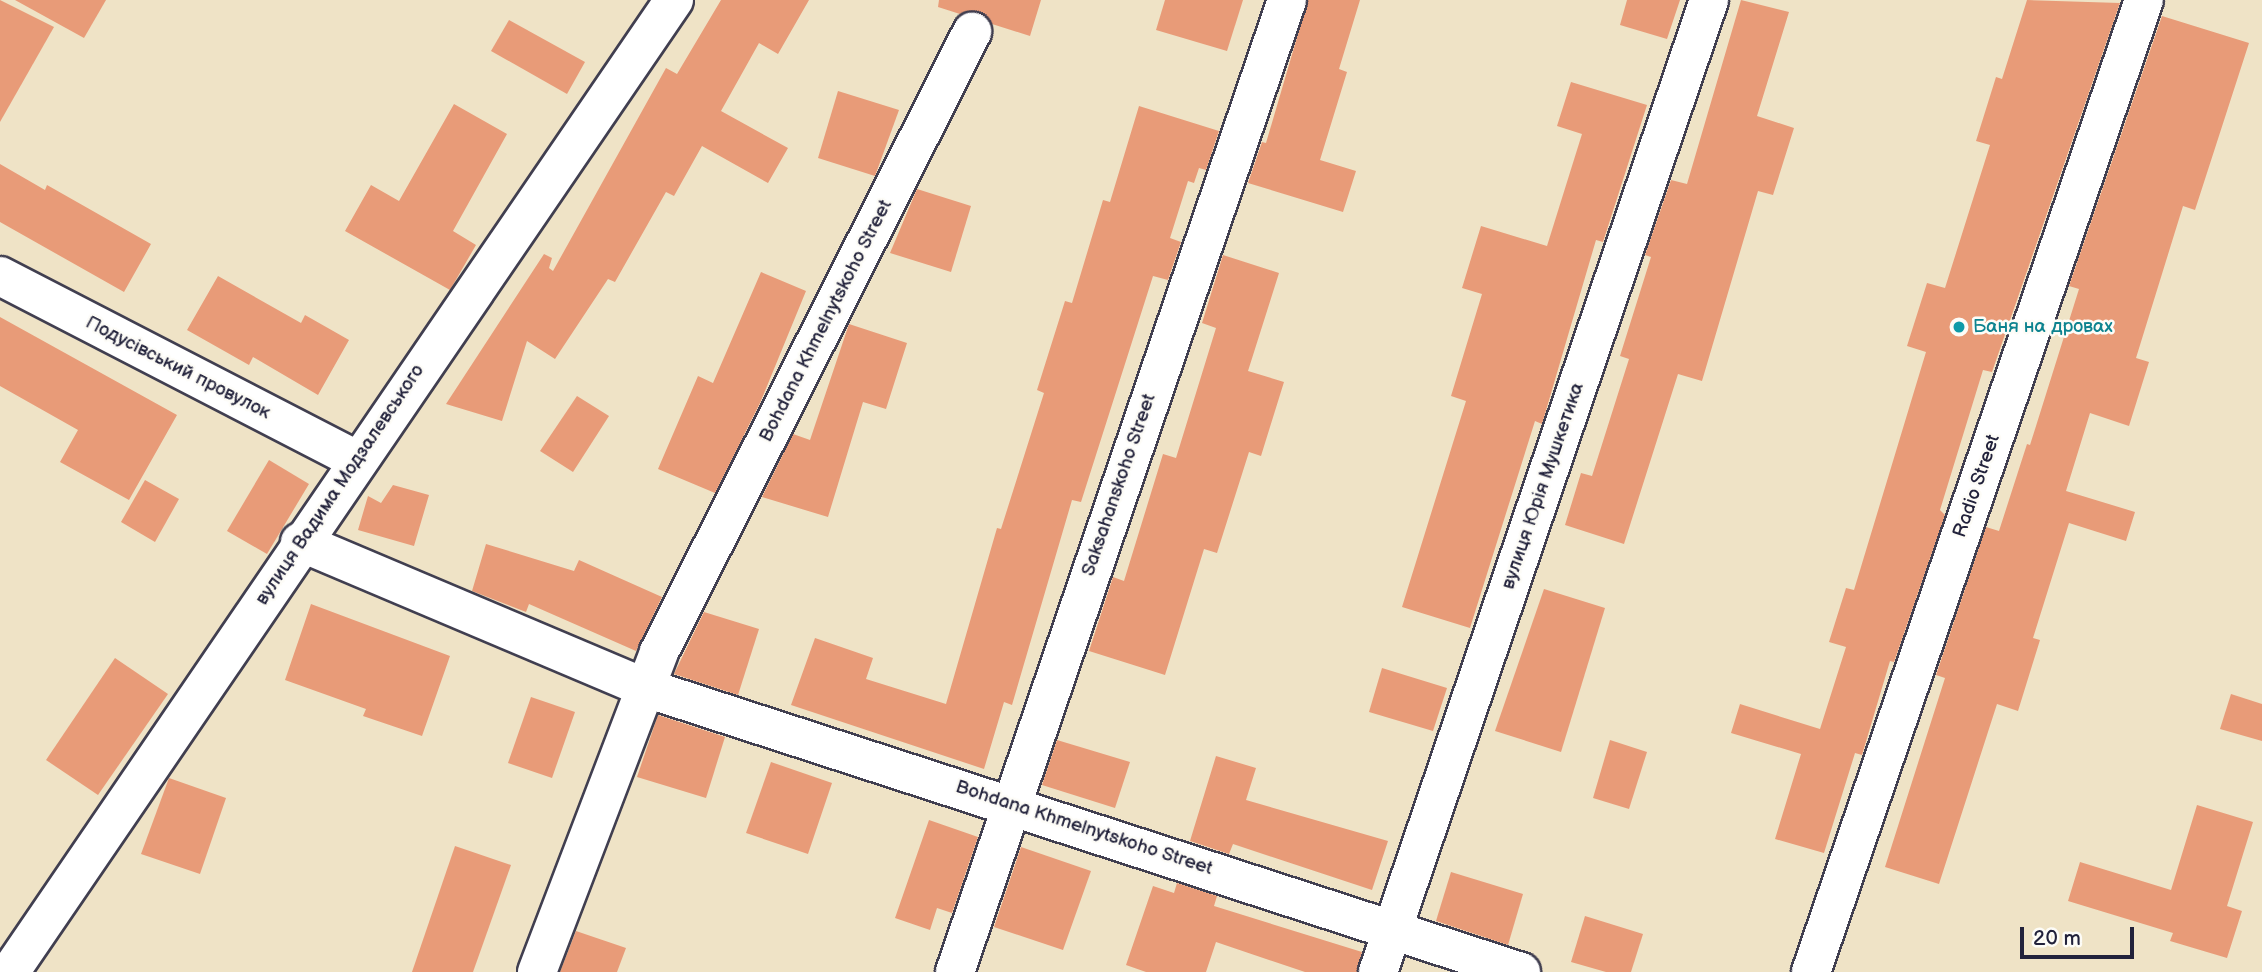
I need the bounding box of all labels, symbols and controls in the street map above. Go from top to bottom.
street label: Bohdana Khmelnytskoho Street [755,196,897,446]
street label: Подусівський провулок [82,311,274,425]
place label: Баня на дровах [1973,316,2113,338]
marker: Баня на дровах [1951,319,1967,335]
street label: вулиця Вадима Модзалевського [251,360,429,610]
street label: вулиця Юрія Мушкетика [1497,380,1589,592]
street label: Saksahanskoho Street [1077,391,1161,579]
street label: Radio Street [1949,431,2005,541]
street label: Bohdana Khmelnytskoho Street [952,776,1216,880]
scale bar [2024,912,2138,956]
text: 20 m [2033,926,2081,951]

